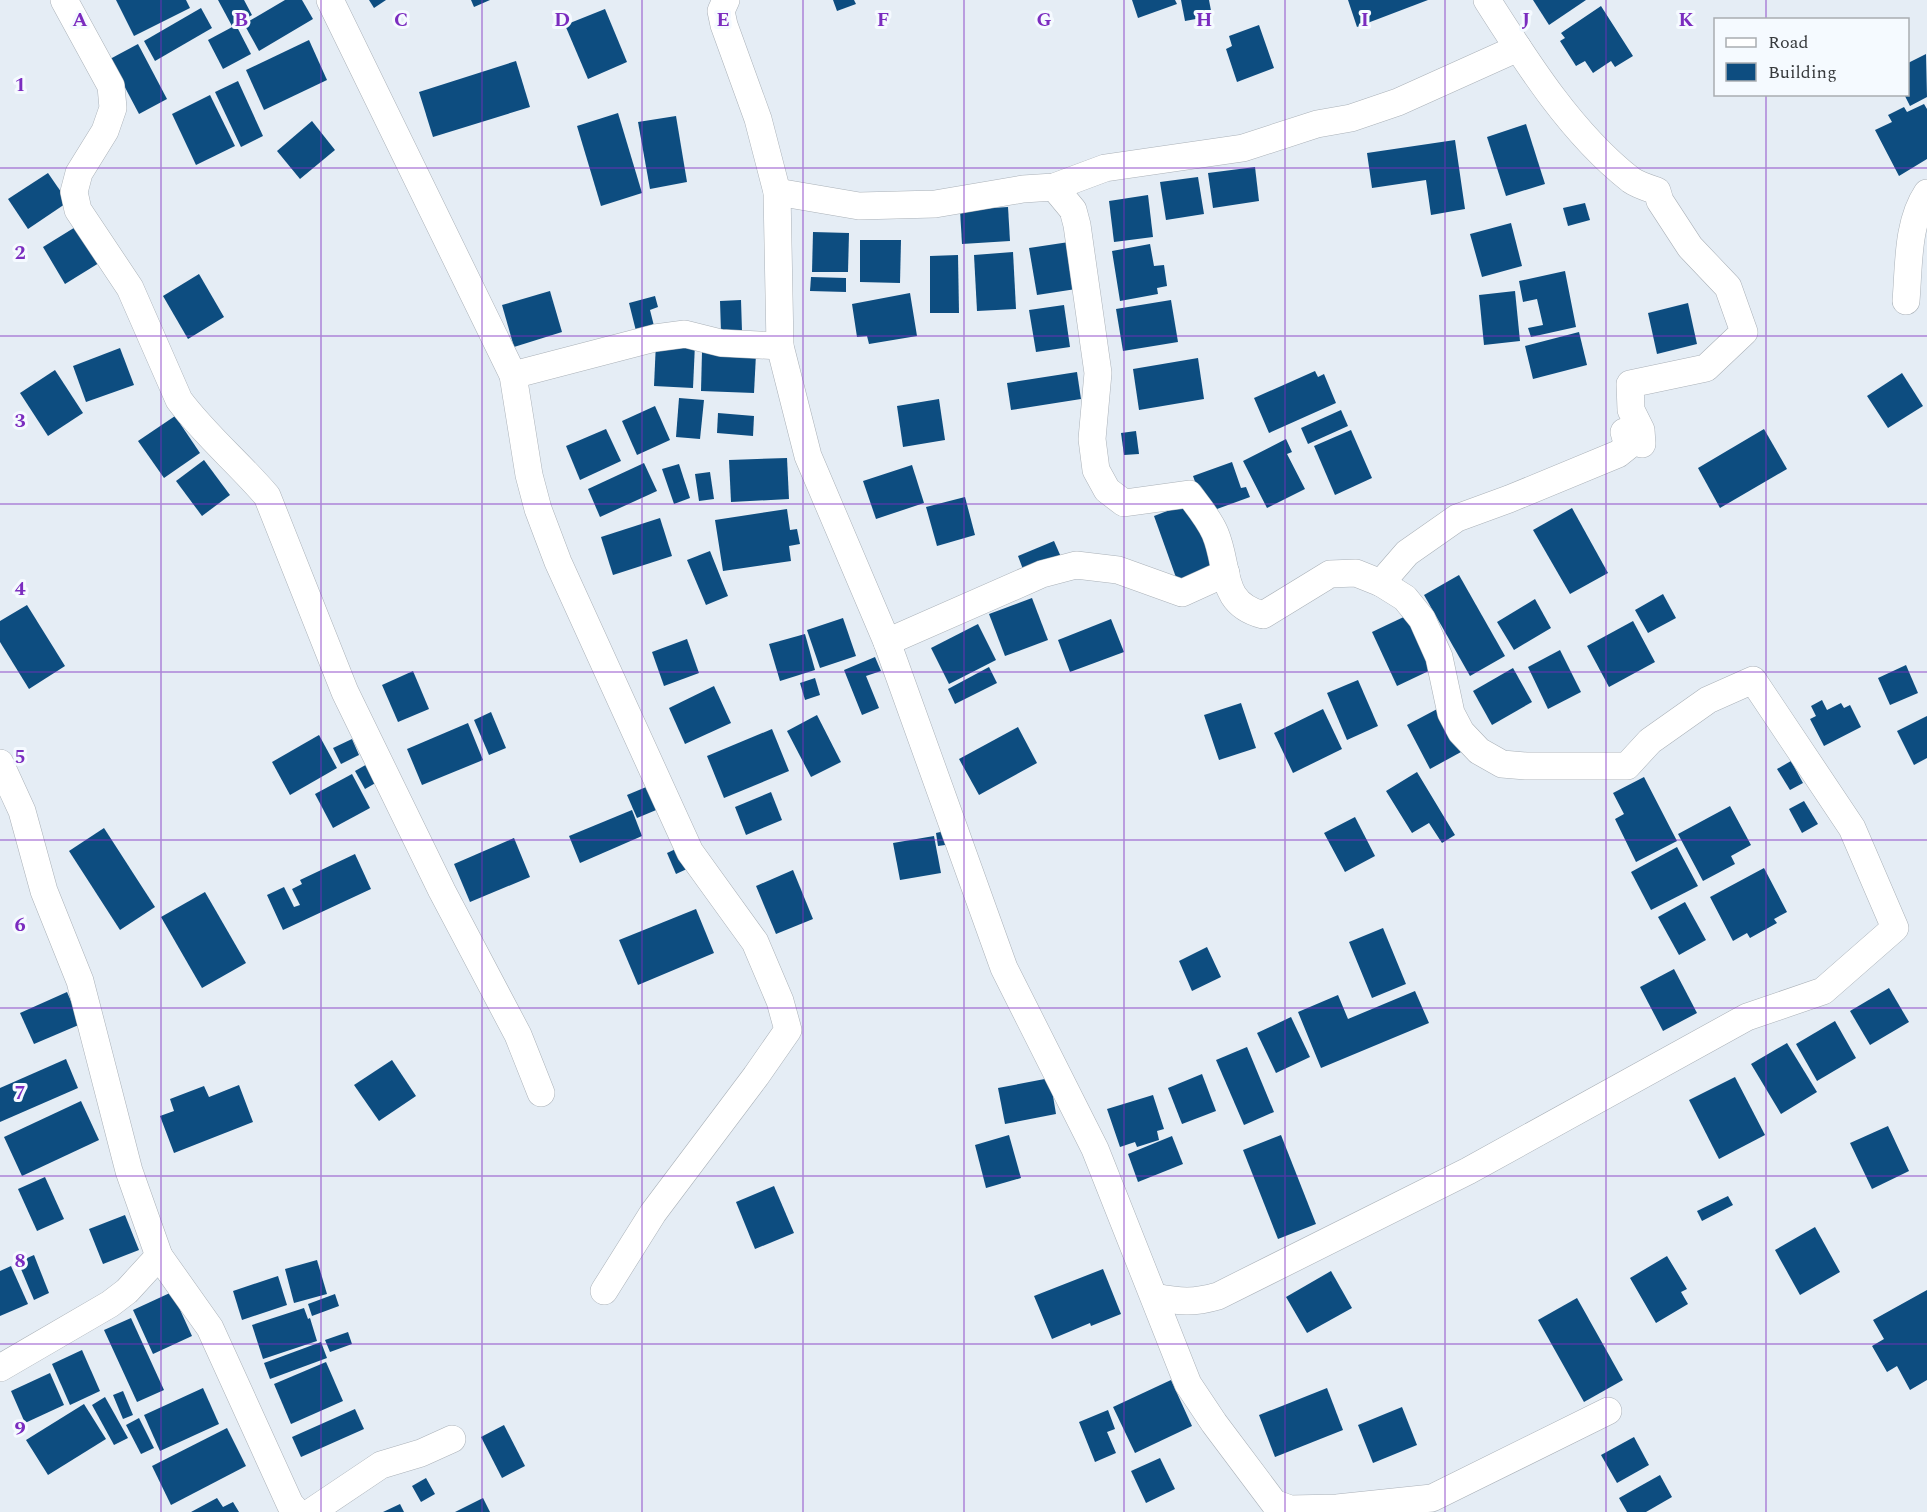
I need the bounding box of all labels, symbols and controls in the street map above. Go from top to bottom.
text: A [72,5,88,35]
text: B [234,5,248,35]
text: C [394,5,408,35]
text: D [554,5,570,35]
text: E [716,5,730,35]
text: F [877,5,889,35]
text: G [1036,5,1052,35]
text: H [1196,5,1212,35]
text: I [1361,5,1369,35]
text: J [1522,5,1530,35]
text: K [1678,5,1694,35]
legend [1714,18,1909,96]
text: Road [1768,29,1809,56]
text: Building [1768,59,1837,86]
text: 1 [14,70,26,100]
text: 2 [14,238,26,268]
text: 3 [14,406,26,436]
text: 4 [14,574,26,604]
text: 5 [14,742,26,772]
text: 6 [14,910,26,940]
text: 7 [14,1078,26,1108]
text: 8 [14,1246,26,1276]
text: 9 [14,1414,26,1444]

